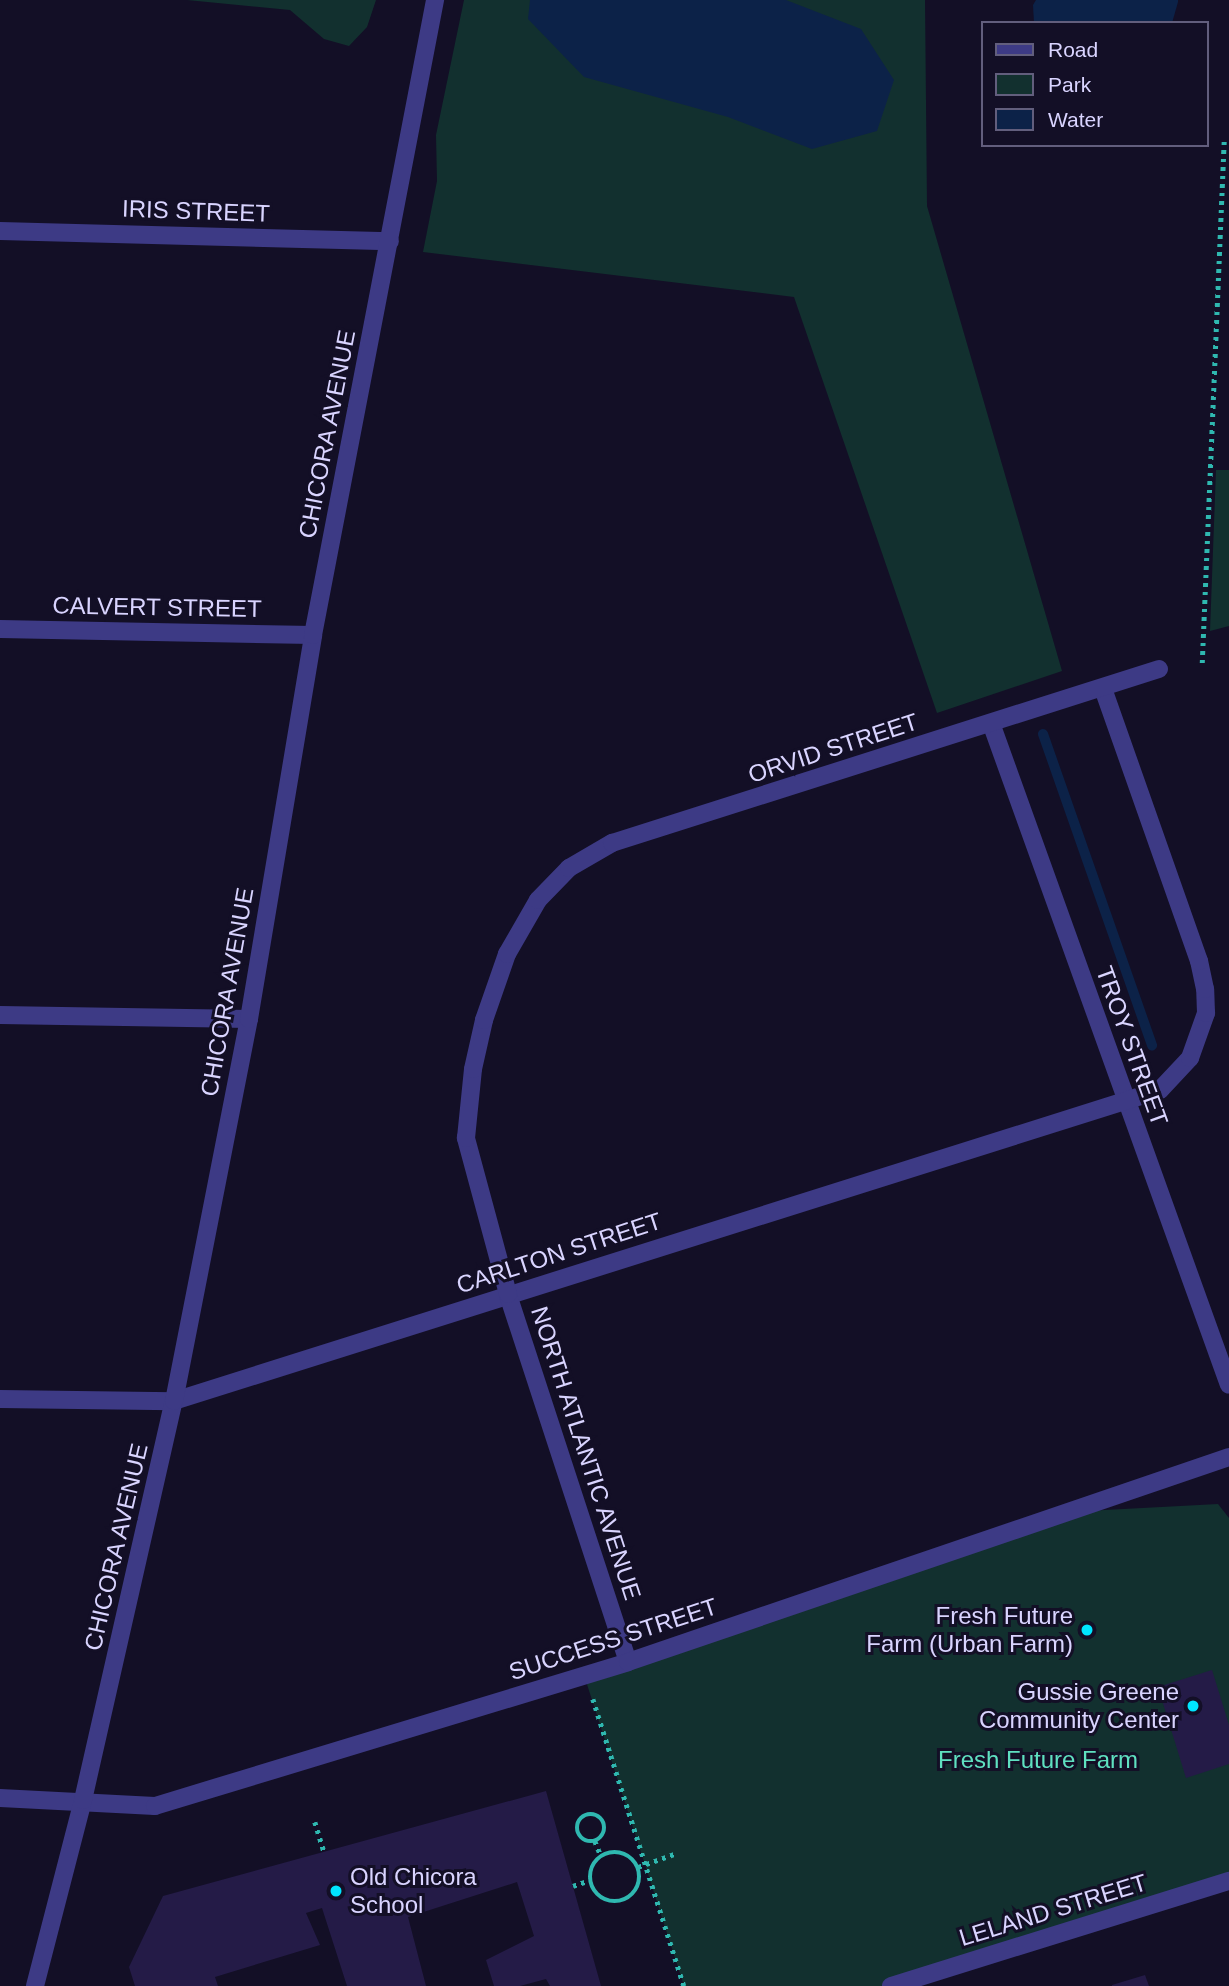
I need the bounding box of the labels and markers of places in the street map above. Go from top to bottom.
place label: Fresh Future Farm (Urban Farm) [866,1602,1073,1658]
marker: Fresh Future Farm (Urban Farm) [1079,1622,1095,1638]
place label: Gussie Greene Community Center [979,1678,1179,1734]
marker: Gussie Greene Community Center [1185,1698,1201,1714]
place label: Old Chicora School [350,1863,477,1919]
marker: Old Chicora School [328,1883,344,1899]

